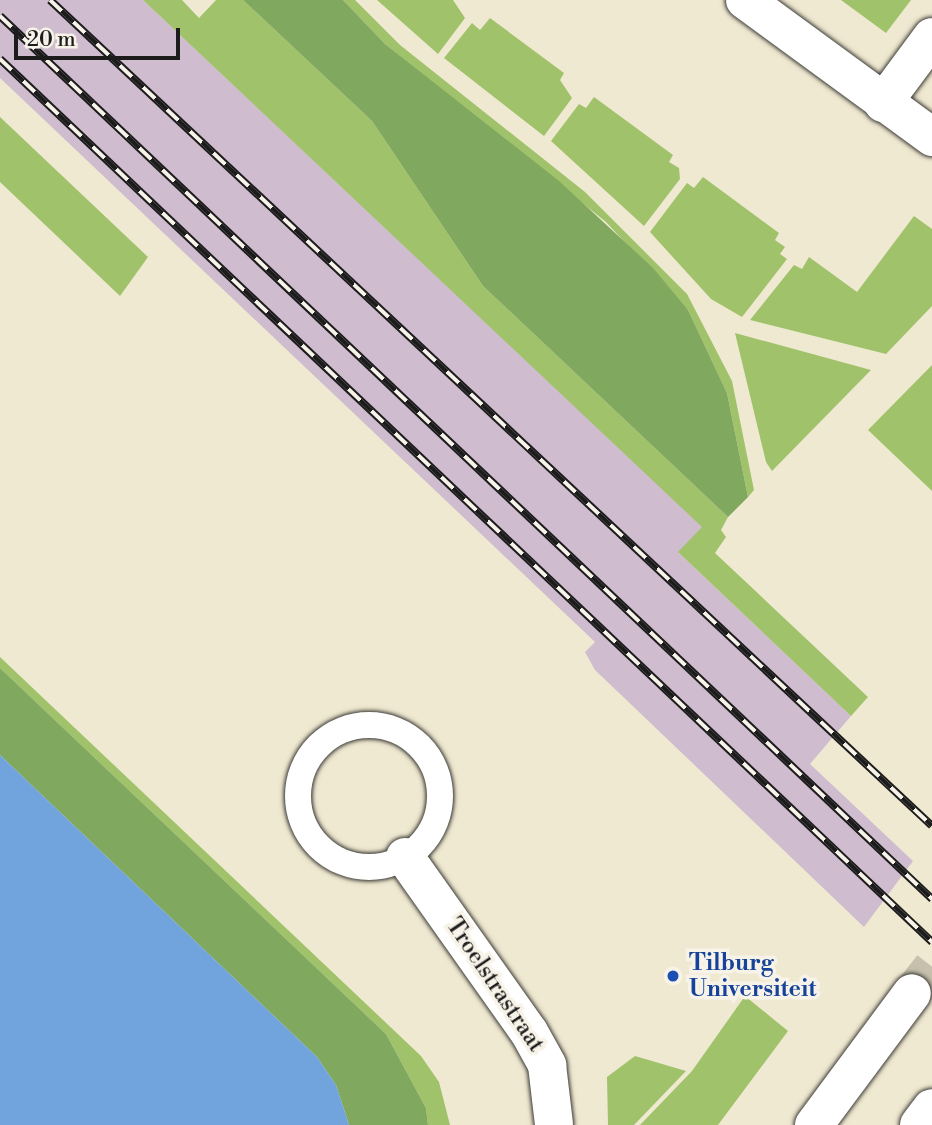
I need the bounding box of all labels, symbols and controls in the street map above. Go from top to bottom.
scale bar [18,14,184,58]
text: 20 m [27,27,76,53]
street label: Troelstrastraat [440,913,550,1057]
place label: Tilburg Universiteit [689,949,816,1003]
marker: Tilburg Universiteit [663,966,683,986]

